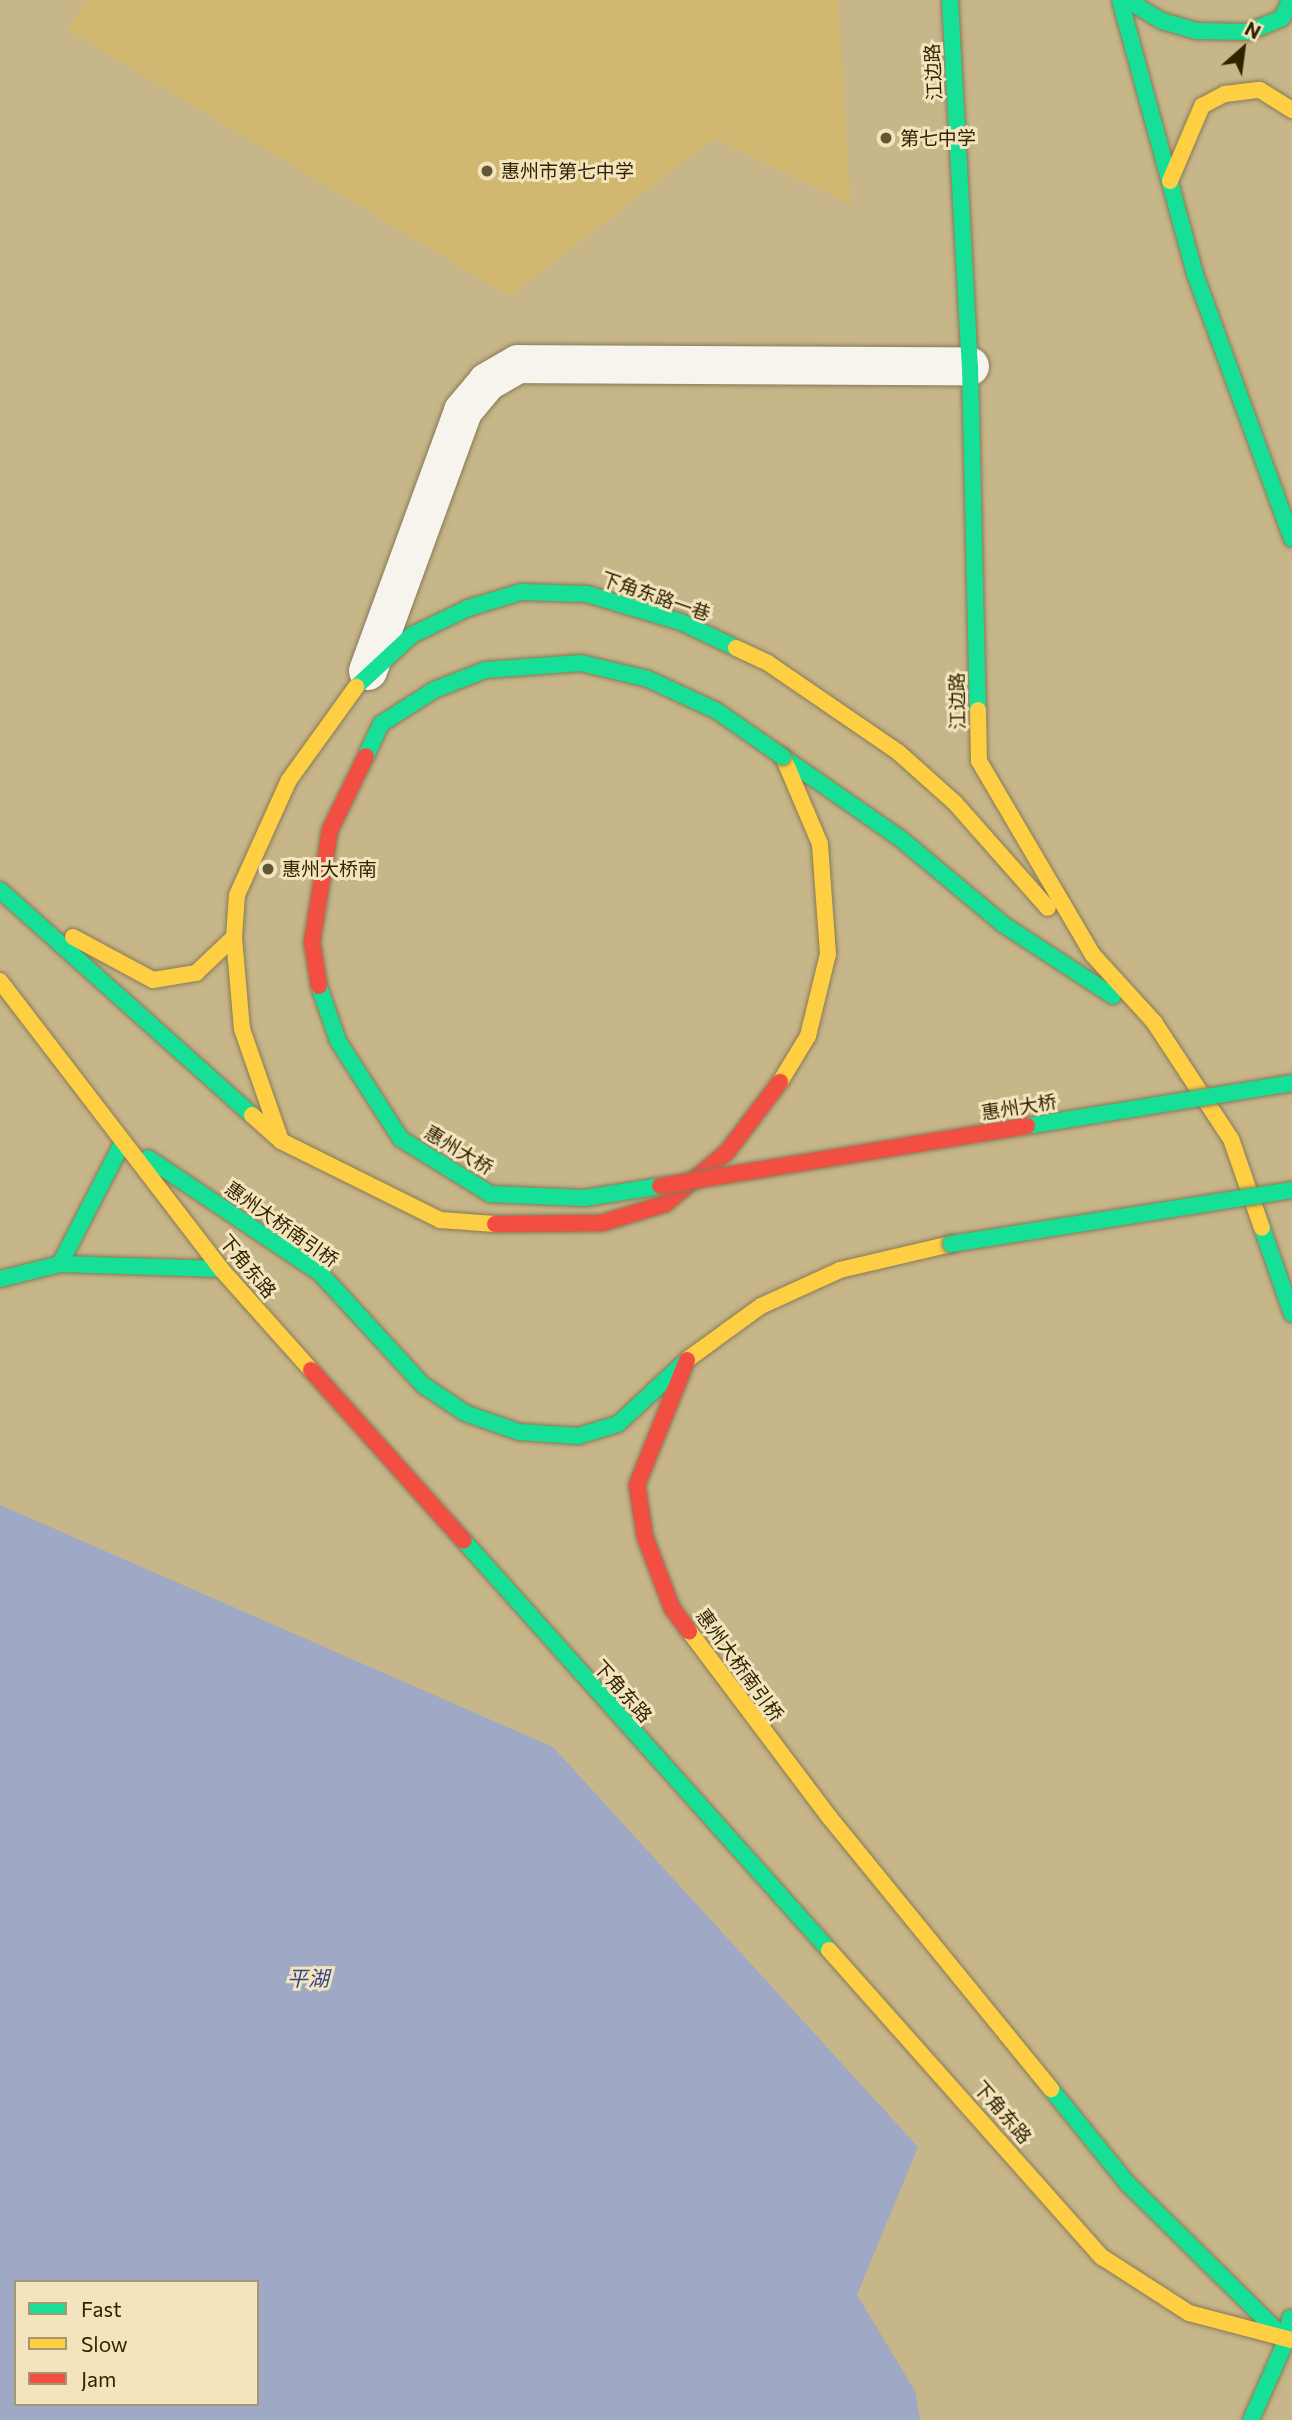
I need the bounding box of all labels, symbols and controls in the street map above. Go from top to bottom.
north arrow [1208,14,1278,84]
text: N [1241,17,1265,44]
street label: 江边路 [920,43,946,101]
place label: 第七中学 [900,127,976,149]
marker: 第七中学 [878,130,894,146]
place label: 惠州市第七中学 [501,160,634,182]
marker: 惠州市第七中学 [479,163,495,179]
street label: 下角东路一巷 [598,567,714,625]
street label: 江边路 [945,672,969,730]
place label: 惠州大桥南 [282,858,377,880]
marker: 惠州大桥南 [260,861,276,877]
street label: 惠州大桥 [980,1090,1058,1124]
street label: 惠州大桥 [421,1121,497,1179]
street label: 惠州大桥南引桥 [221,1177,343,1271]
street label: 下角东路 [215,1230,281,1302]
street label: 惠州大桥南引桥 [692,1604,788,1726]
street label: 下角东路 [589,1655,657,1727]
water label: 平湖 [287,1965,329,1991]
street label: 下角东路 [969,2076,1037,2148]
legend [14,2280,259,2406]
text: Fast [81,2296,122,2321]
text: Slow [81,2331,128,2356]
text: Jam [81,2366,116,2391]

